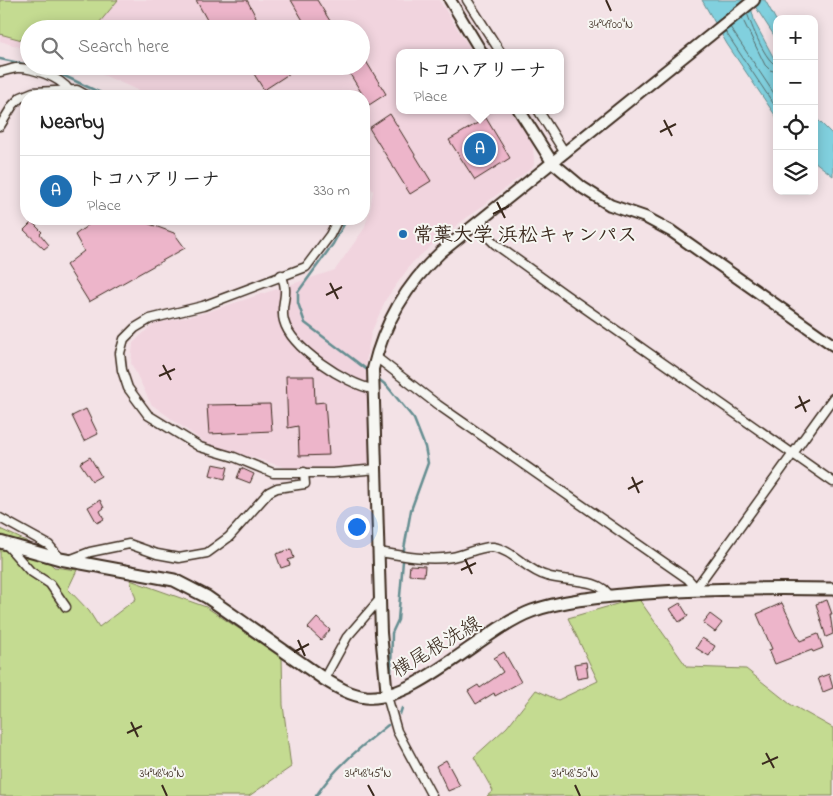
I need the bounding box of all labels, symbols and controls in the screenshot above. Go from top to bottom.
map controls [773,15,818,195]
button: + [773,15,818,60]
text: 34°49'00"N [589,16,633,34]
search box [20,20,370,75]
icon: search [38,34,66,62]
text: Search here [78,34,169,61]
popup [396,49,564,114]
text: トコハアリーナ [413,58,547,85]
button: − [773,60,818,105]
text: Place [413,85,447,109]
button: locate [773,105,818,150]
text: Nearby [40,108,104,138]
pin: A [464,130,496,168]
button: layers [773,150,818,195]
text: トコハアリーナ [87,167,220,194]
text: A [51,179,61,203]
text: 330 m [313,179,350,203]
text: Place [87,194,121,218]
place label: 常葉大学 浜松キャンパス [413,222,637,251]
marker: 常葉大学 浜松キャンパス [397,228,409,240]
your location [344,514,370,540]
street label: 横尾根洗線 [387,610,488,686]
text: 34°48'40"N [140,765,184,783]
text: 34°48'45"N [345,765,391,783]
text: 34°48'50"N [552,765,598,783]

